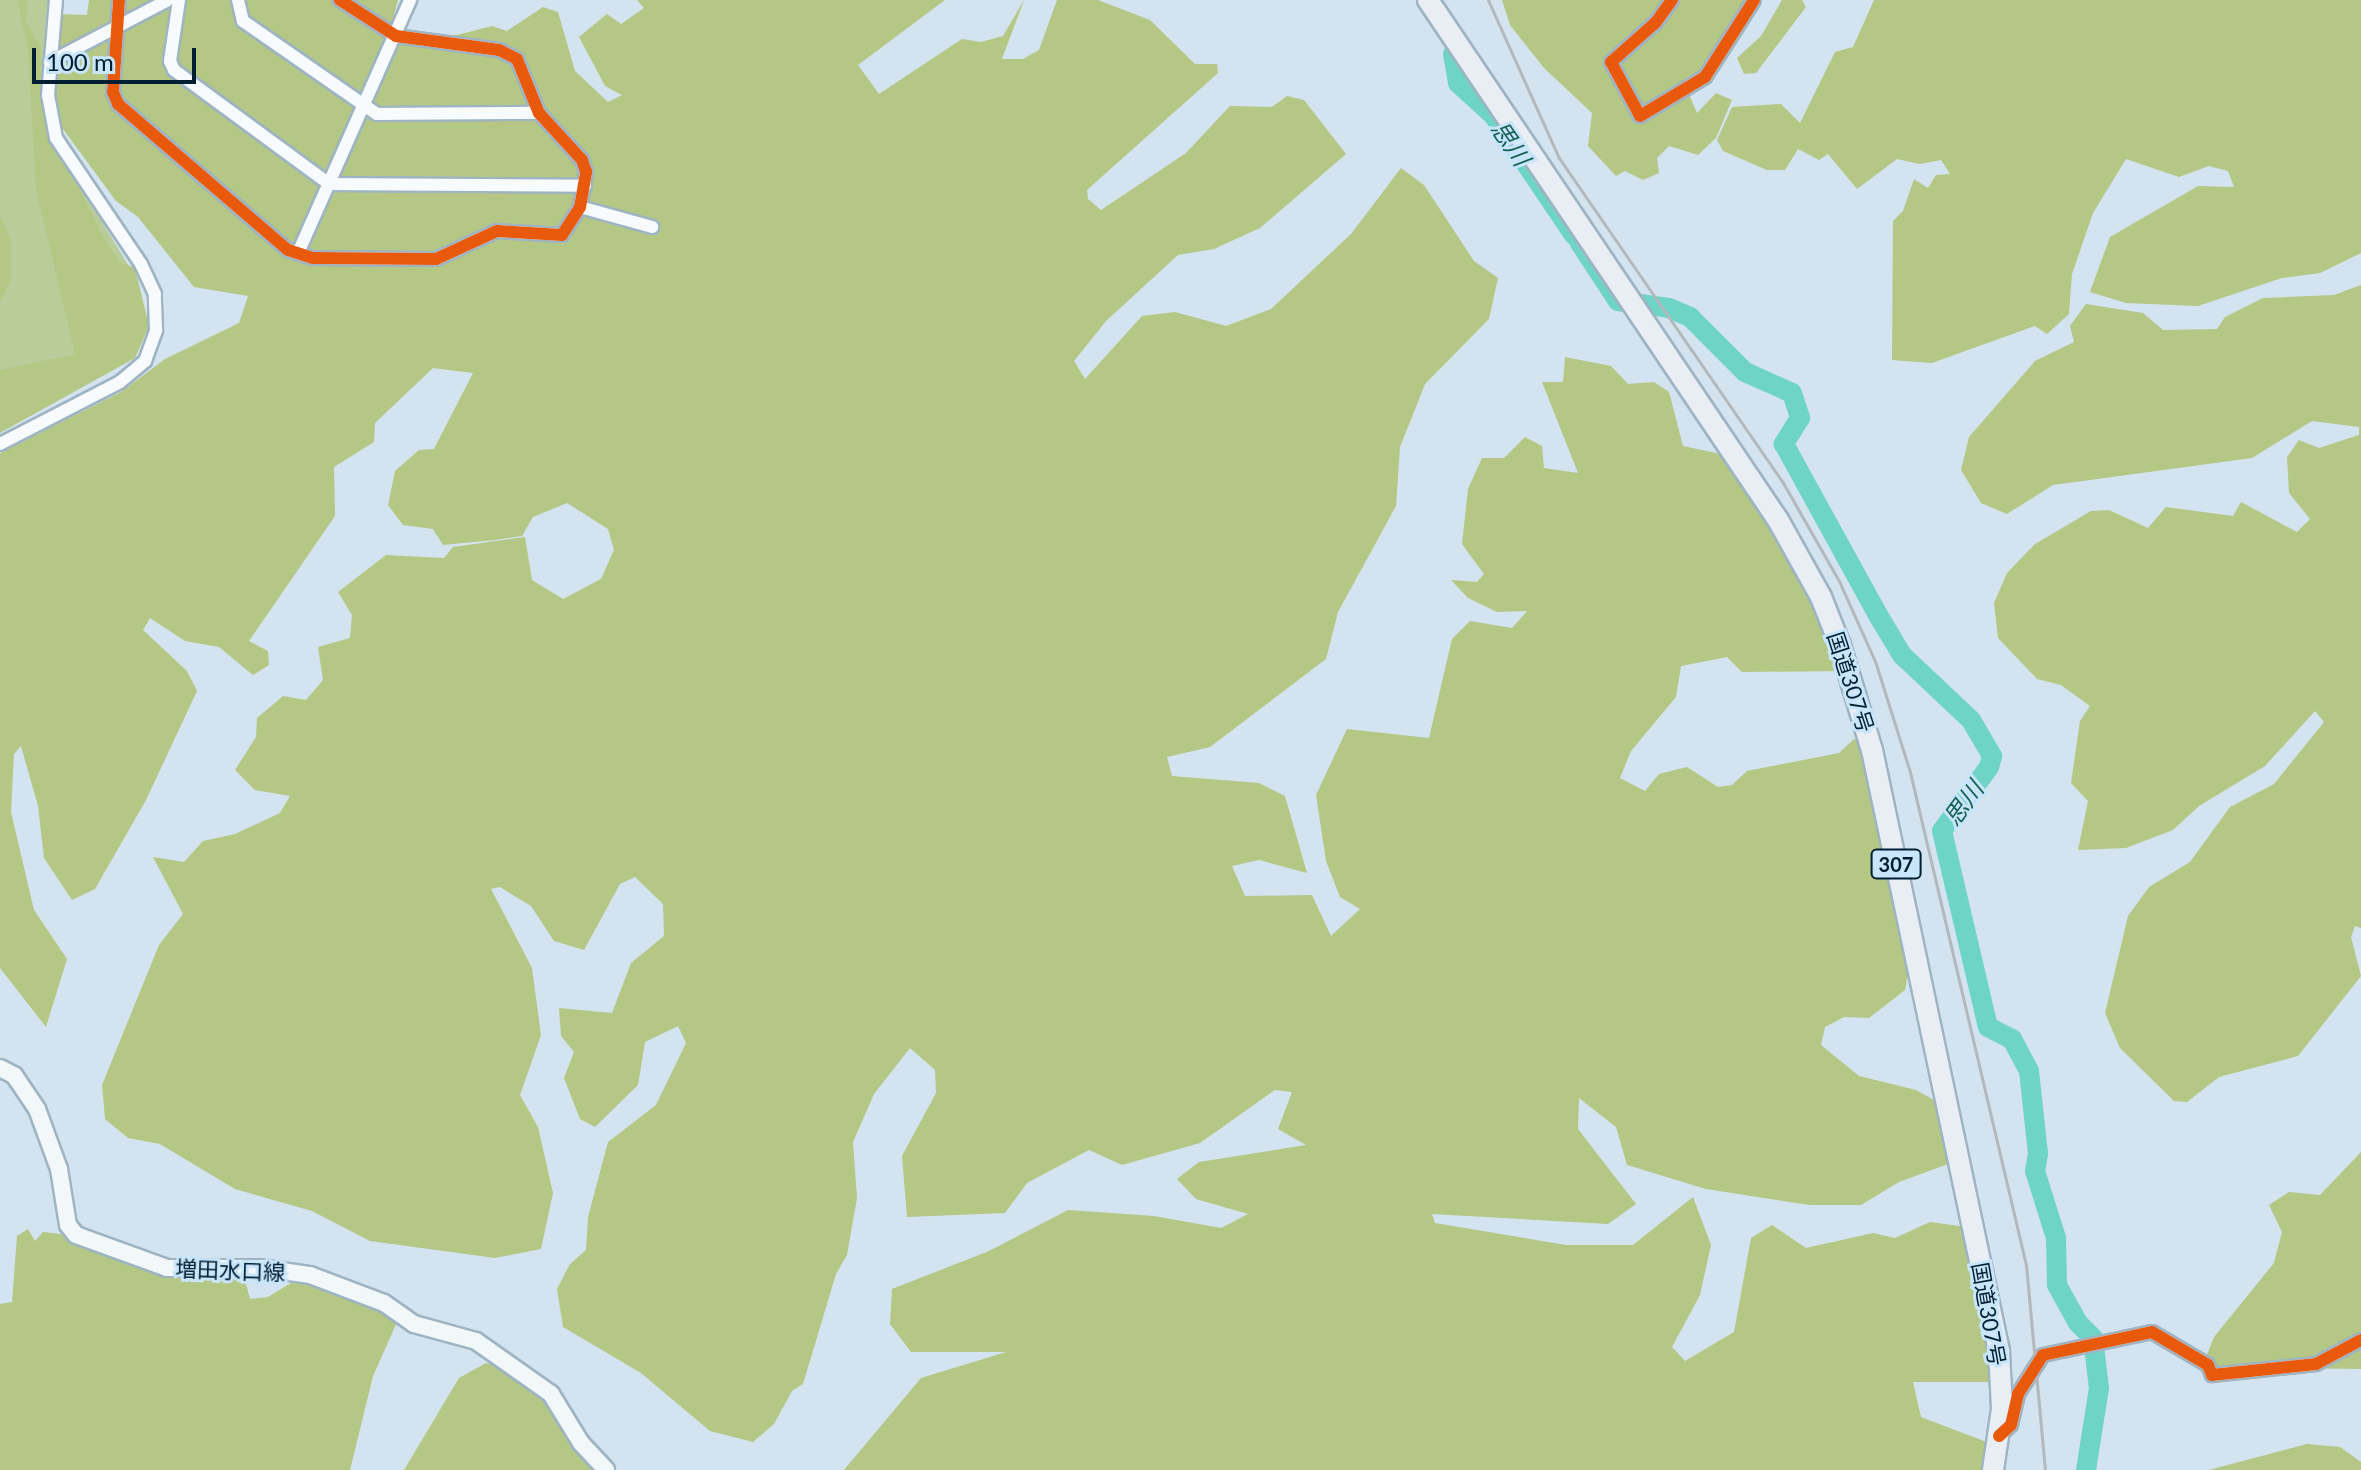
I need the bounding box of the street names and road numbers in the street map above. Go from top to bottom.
street label: 国道307号 [1822,628,1880,736]
road number: 307 [1870,848,1922,880]
street label: 増田水口線 [175,1255,285,1285]
street label: 国道307号 [1967,1260,2011,1368]

